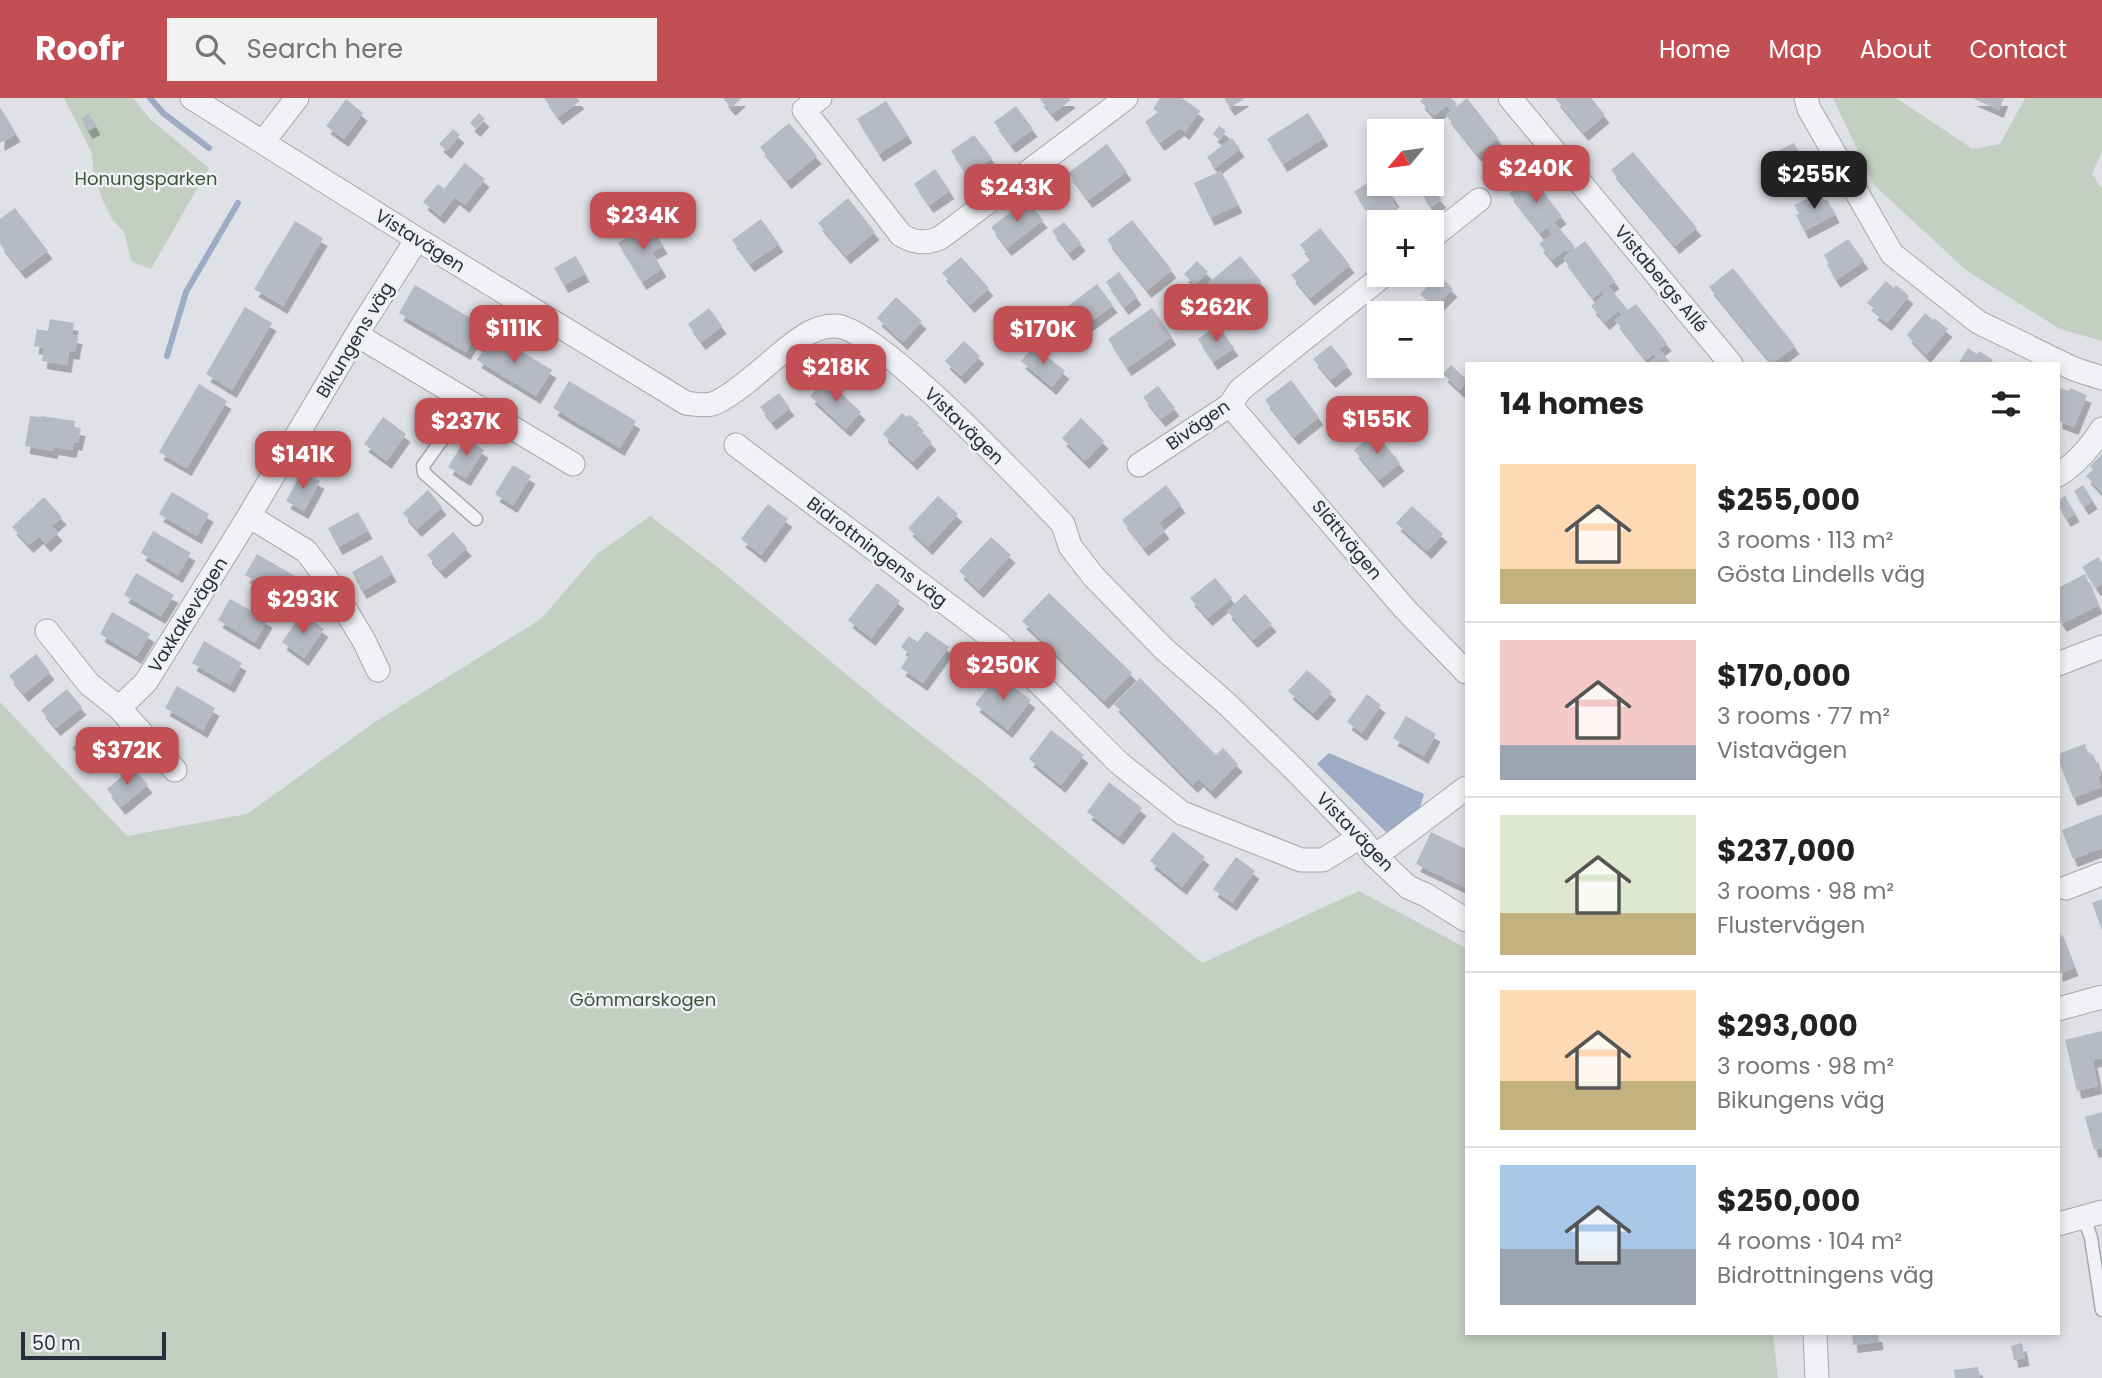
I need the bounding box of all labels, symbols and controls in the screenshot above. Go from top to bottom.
search box [167,18,657,81]
text: Roofr [35,25,125,72]
icon: search [191,30,229,68]
text: Search here [247,31,403,67]
text: Home [1659,33,1731,66]
text: Map [1769,33,1822,66]
text: About [1860,33,1931,66]
text: Contact [1969,33,2067,66]
north arrow [1367,119,1444,196]
map controls [1367,119,1444,378]
pin: $240K [1487,146,1585,205]
text: $240K [1499,152,1573,184]
pin: $255K [1765,152,1863,211]
text: $255K [1777,158,1851,190]
pin: $243K [968,164,1066,224]
park label: Honungsparken [74,166,218,191]
text: $243K [980,171,1054,203]
pin: $234K [594,192,692,252]
text: $234K [606,199,680,231]
street label: Vistavägen [370,203,470,278]
button: + [1367,210,1444,287]
street label: Vistabergs Allé [1609,220,1714,338]
street label: Bikungens väg [310,277,399,402]
pin: $262K [1167,285,1265,344]
text: $262K [1180,291,1252,323]
button: − [1367,301,1444,378]
pin: $111K [465,306,563,365]
pin: $170K [994,306,1092,366]
text: $111K [485,312,543,344]
text: $170K [1009,313,1077,345]
pin: $218K [787,344,885,404]
text: $218K [802,351,870,383]
street label: Vistavägen [919,381,1010,470]
text: 14 homes [1500,382,1644,425]
icon: filters [1987,385,2025,423]
street label: Bivägen [1161,394,1235,456]
pin: $155K [1328,396,1426,456]
pin: $237K [417,398,515,458]
text: $155K [1342,403,1412,435]
text: $237K [431,405,501,437]
pin: $141K [254,432,352,491]
text: $141K [271,438,335,470]
text: $255,000 [1717,478,1860,521]
street label: Bidrottningens väg [802,490,953,613]
icon: home [1556,492,1640,576]
street label: Slättvägen [1307,494,1388,585]
text: 3 rooms · 113 m² [1717,524,1893,556]
street label: Vaxkakevägen [142,552,233,677]
text: Gösta Lindells väg [1717,558,1925,590]
pin: $293K [254,576,352,636]
text: $293K [267,583,339,615]
pin: $250K [954,642,1052,702]
text: $250K [966,649,1040,681]
text: $170,000 [1717,654,1851,697]
icon: home [1556,668,1640,752]
text: 3 rooms · 77 m² [1717,700,1890,732]
pin: $372K [78,728,176,787]
text: $372K [92,734,162,766]
text: Vistavägen [1717,734,1847,766]
street label: Vistavägen [1311,786,1400,877]
text: $237,000 [1717,829,1855,872]
icon: home [1556,843,1640,927]
text: 3 rooms · 98 m² [1717,875,1894,907]
text: Flustervägen [1717,909,1865,941]
park label: Gömmarskogen [570,987,716,1012]
text: $293,000 [1717,1004,1858,1047]
icon: home [1556,1018,1640,1102]
text: 3 rooms · 98 m² [1717,1050,1894,1082]
text: Bikungens väg [1717,1084,1885,1116]
text: $250,000 [1717,1179,1860,1222]
icon: home [1556,1193,1640,1277]
text: 4 rooms · 104 m² [1717,1225,1902,1257]
text: Bidrottningens väg [1717,1259,1934,1291]
scale bar [21,1329,166,1361]
text: 50 m [32,1330,81,1357]

